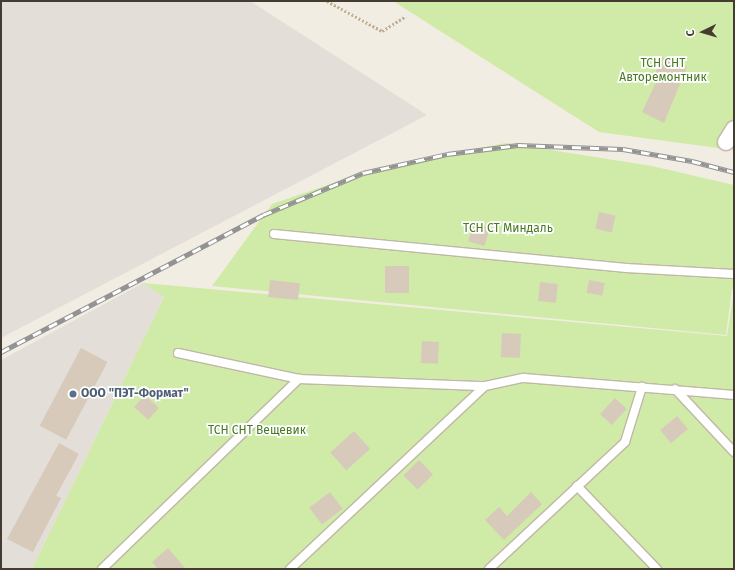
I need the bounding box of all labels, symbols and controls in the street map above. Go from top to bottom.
north arrow [683,12,723,52]
text: С [684,29,697,37]
park label: ТСН СНТ Авторемонтник [619,57,707,85]
park label: ТСН СТ Миндаль [463,222,553,236]
place label: ООО "ПЭТ-Формат" [81,387,189,401]
marker: ООО "ПЭТ-Формат" [68,389,78,399]
park label: ТСН СНТ Вещевик [208,424,306,438]

